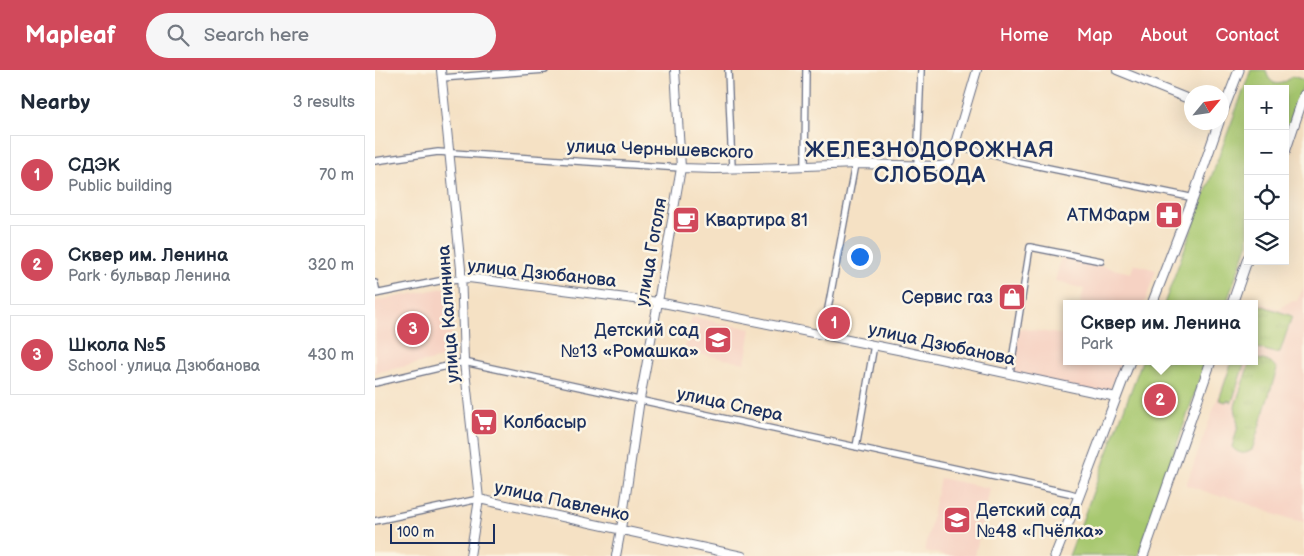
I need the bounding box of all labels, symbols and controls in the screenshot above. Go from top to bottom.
search box [146,13,496,58]
text: Mapleaf [25,21,116,50]
icon: search [164,21,192,49]
text: Search here [204,24,309,47]
text: Home [1000,25,1049,46]
text: Map [1077,25,1113,46]
text: About [1141,25,1188,46]
text: Contact [1216,25,1279,46]
north arrow [1184,85,1229,130]
map controls [1244,85,1289,265]
button: + [1244,85,1289,130]
text: Nearby [20,90,90,115]
text: 3 results [293,93,355,112]
button: − [1244,130,1289,175]
street label: улица Чернышевского [566,136,754,163]
district label: ЖЕЛЕЗНОДОРОЖНАЯ СЛОБОДА [805,137,1055,189]
text: СДЭК [68,154,120,177]
text: 1 [34,166,40,185]
text: 70 m [319,166,354,185]
button: locate [1244,175,1289,220]
text: Public building [68,177,172,196]
street label: улица Гоголя [632,196,671,308]
pharmacy icon: АТМФарм [1154,200,1184,230]
cafe icon: Квартира 81 [671,205,701,235]
place label: АТМФарм [1066,205,1150,226]
place label: Квартира 81 [705,210,808,231]
button: layers [1244,220,1289,265]
text: Сквер им. Ленина [68,244,228,267]
street label: улица Калинина [433,244,464,384]
your location [847,244,873,270]
street label: улица Дзюбанова [466,255,618,292]
text: 2 [32,256,42,275]
text: 320 m [308,256,354,275]
text: Park · бульвар Ленина [68,267,230,286]
shop icon: Сервис газ [997,282,1027,312]
place label: Сервис газ [902,287,993,308]
popup [1063,300,1258,365]
pin: 1 [818,304,850,342]
pin: 3 [397,310,429,348]
text: Сквер им. Ленина [1080,312,1241,335]
street label: улица Дзюбанова [867,319,1018,370]
place label: Детский сад №13 «Ромашка» [560,320,699,362]
school or university icon: Детский сад №13 «Ромашка» [703,325,733,355]
text: Школа №5 [68,334,166,357]
text: Park [1080,335,1113,354]
text: 3 [32,346,42,365]
text: 430 m [307,346,354,365]
text: School · улица Дзюбанова [68,357,260,376]
pin: 2 [1144,381,1176,419]
street label: улица Спера [675,383,785,426]
supermarket icon: Колбасыр [469,407,499,437]
place label: Колбасыр [503,412,586,433]
street label: улица Павленко [493,477,631,526]
place label: Детский сад №48 «Пчёлка» [976,500,1104,542]
school or university icon: Детский сад №48 «Пчёлка» [942,505,972,535]
scale bar [390,521,495,544]
text: 100 m [397,524,434,541]

